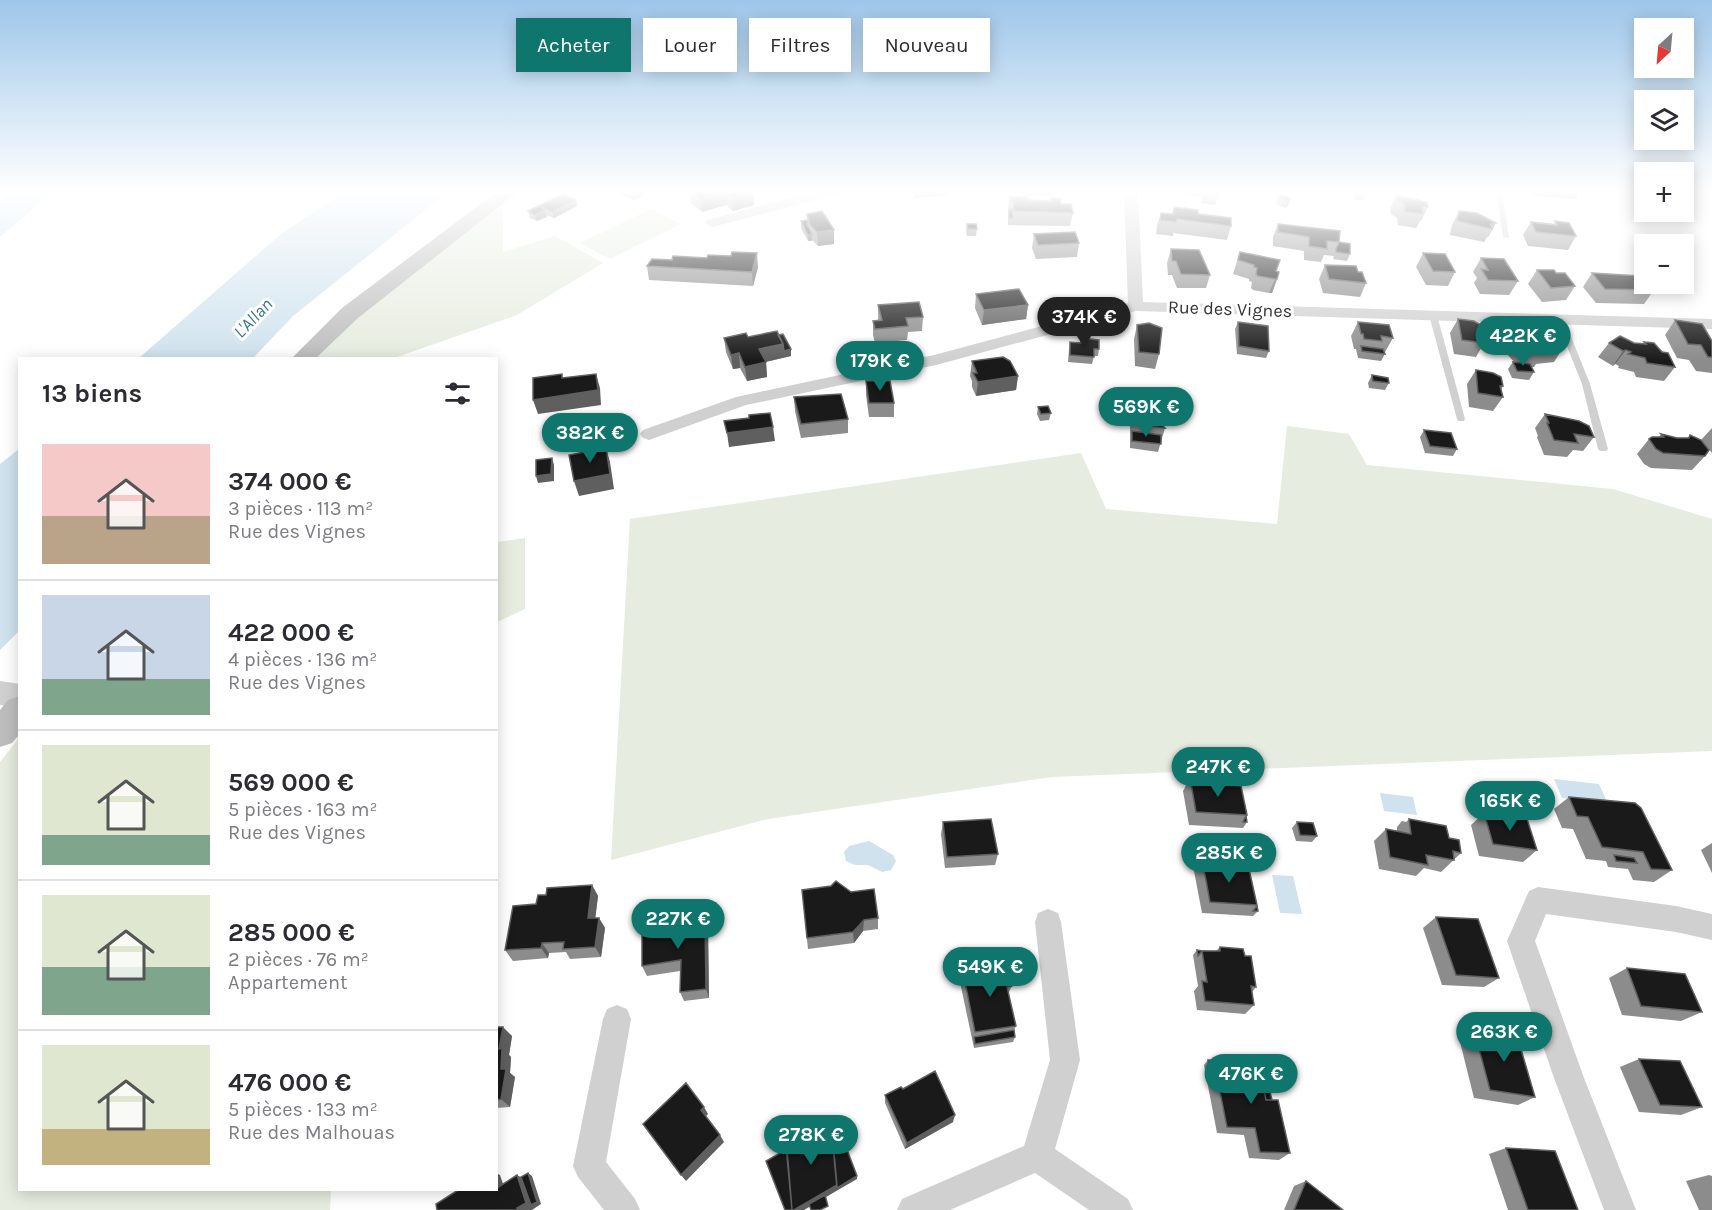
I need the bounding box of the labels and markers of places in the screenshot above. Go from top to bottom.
pin: 374K € [1035,297,1133,348]
pin: 422K € [1474,316,1572,367]
pin: 179K € [831,341,929,392]
pin: 569K € [1097,387,1195,438]
pin: 382K € [541,413,639,464]
pin: 247K € [1169,747,1267,798]
pin: 165K € [1461,781,1559,832]
pin: 285K € [1180,833,1278,884]
pin: 227K € [629,899,727,950]
pin: 549K € [941,947,1039,998]
pin: 263K € [1455,1012,1553,1063]
pin: 476K € [1202,1054,1300,1105]
pin: 278K € [762,1115,860,1166]

